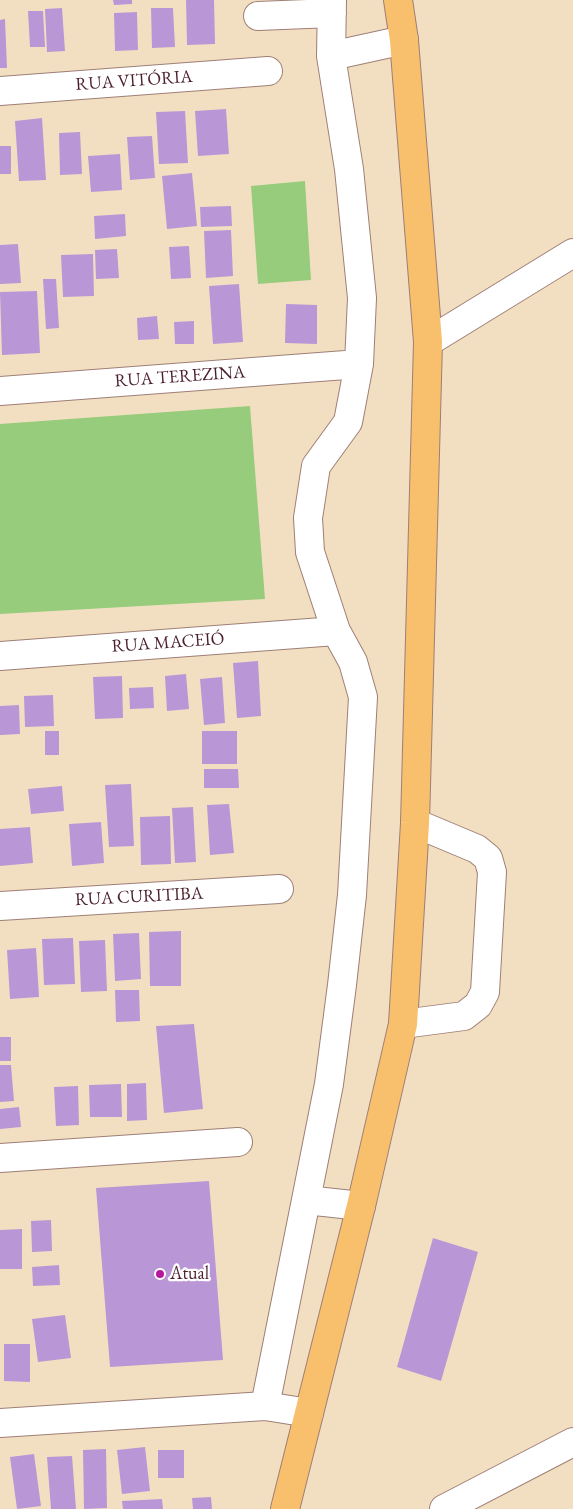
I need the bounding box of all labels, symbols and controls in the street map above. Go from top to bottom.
street label: RUA VITÓRIA [75,66,193,96]
street label: RUA TEREZINA [114,362,246,392]
street label: RUA MACEIÓ [111,628,225,658]
street label: RUA CURITIBA [74,883,204,911]
place label: Atual [170,1263,209,1285]
marker: Atual [154,1268,166,1280]

